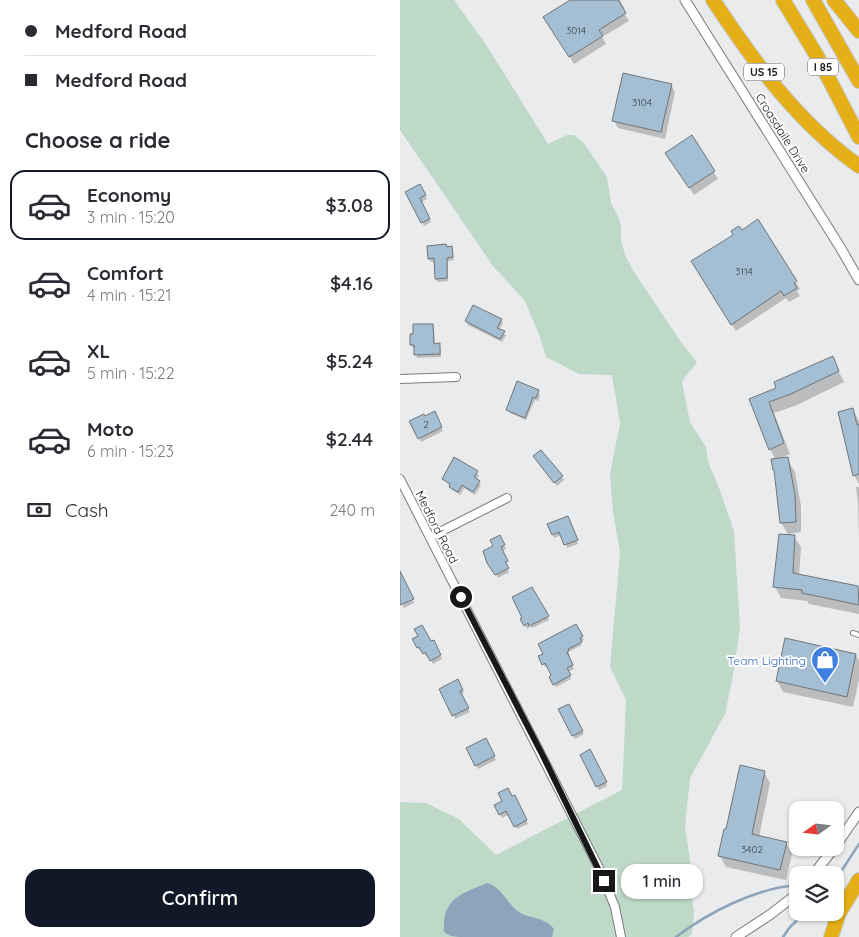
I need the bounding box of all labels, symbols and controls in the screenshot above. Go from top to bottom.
text: Medford Road [55,19,187,43]
house number: 3014 [566,24,586,37]
road number: I 85 [808,58,838,76]
road number: US 15 [744,64,784,80]
text: Medford Road [55,68,187,92]
street label: Croasdaile Drive [753,90,814,176]
house number: 3104 [632,96,652,109]
text: Choose a ride [25,126,170,154]
icon: car [27,183,72,228]
text: Economy [87,183,171,207]
text: $3.08 [326,193,373,217]
text: 3 min · 15:20 [87,207,175,227]
icon: car [27,261,72,306]
text: Comfort [87,261,164,285]
house number: 3114 [735,265,753,278]
text: $4.16 [330,271,373,295]
text: 4 min · 15:21 [87,285,171,305]
icon: car [27,339,72,384]
text: XL [87,339,110,363]
text: $5.24 [326,349,373,373]
text: 5 min · 15:22 [87,363,175,383]
icon: car [27,417,72,462]
text: Moto [87,417,134,441]
house number: 2 [423,418,429,431]
text: $2.44 [326,427,373,451]
text: 6 min · 15:23 [87,441,174,461]
street label: Medford Road [412,488,462,566]
icon: cash [25,496,53,524]
text: Cash [65,498,109,522]
text: 240 m [329,500,375,520]
route start [450,586,472,608]
shop icon: Team Lighting [810,645,840,684]
place label: Team Lighting [728,653,806,668]
north arrow [789,801,844,856]
map controls [789,801,844,921]
house number: 3402 [741,843,763,856]
callout: 1 min [622,864,704,898]
button: layers [789,866,844,921]
button: Confirm [25,869,375,927]
route end [593,870,615,892]
text: 1 min [643,871,681,891]

